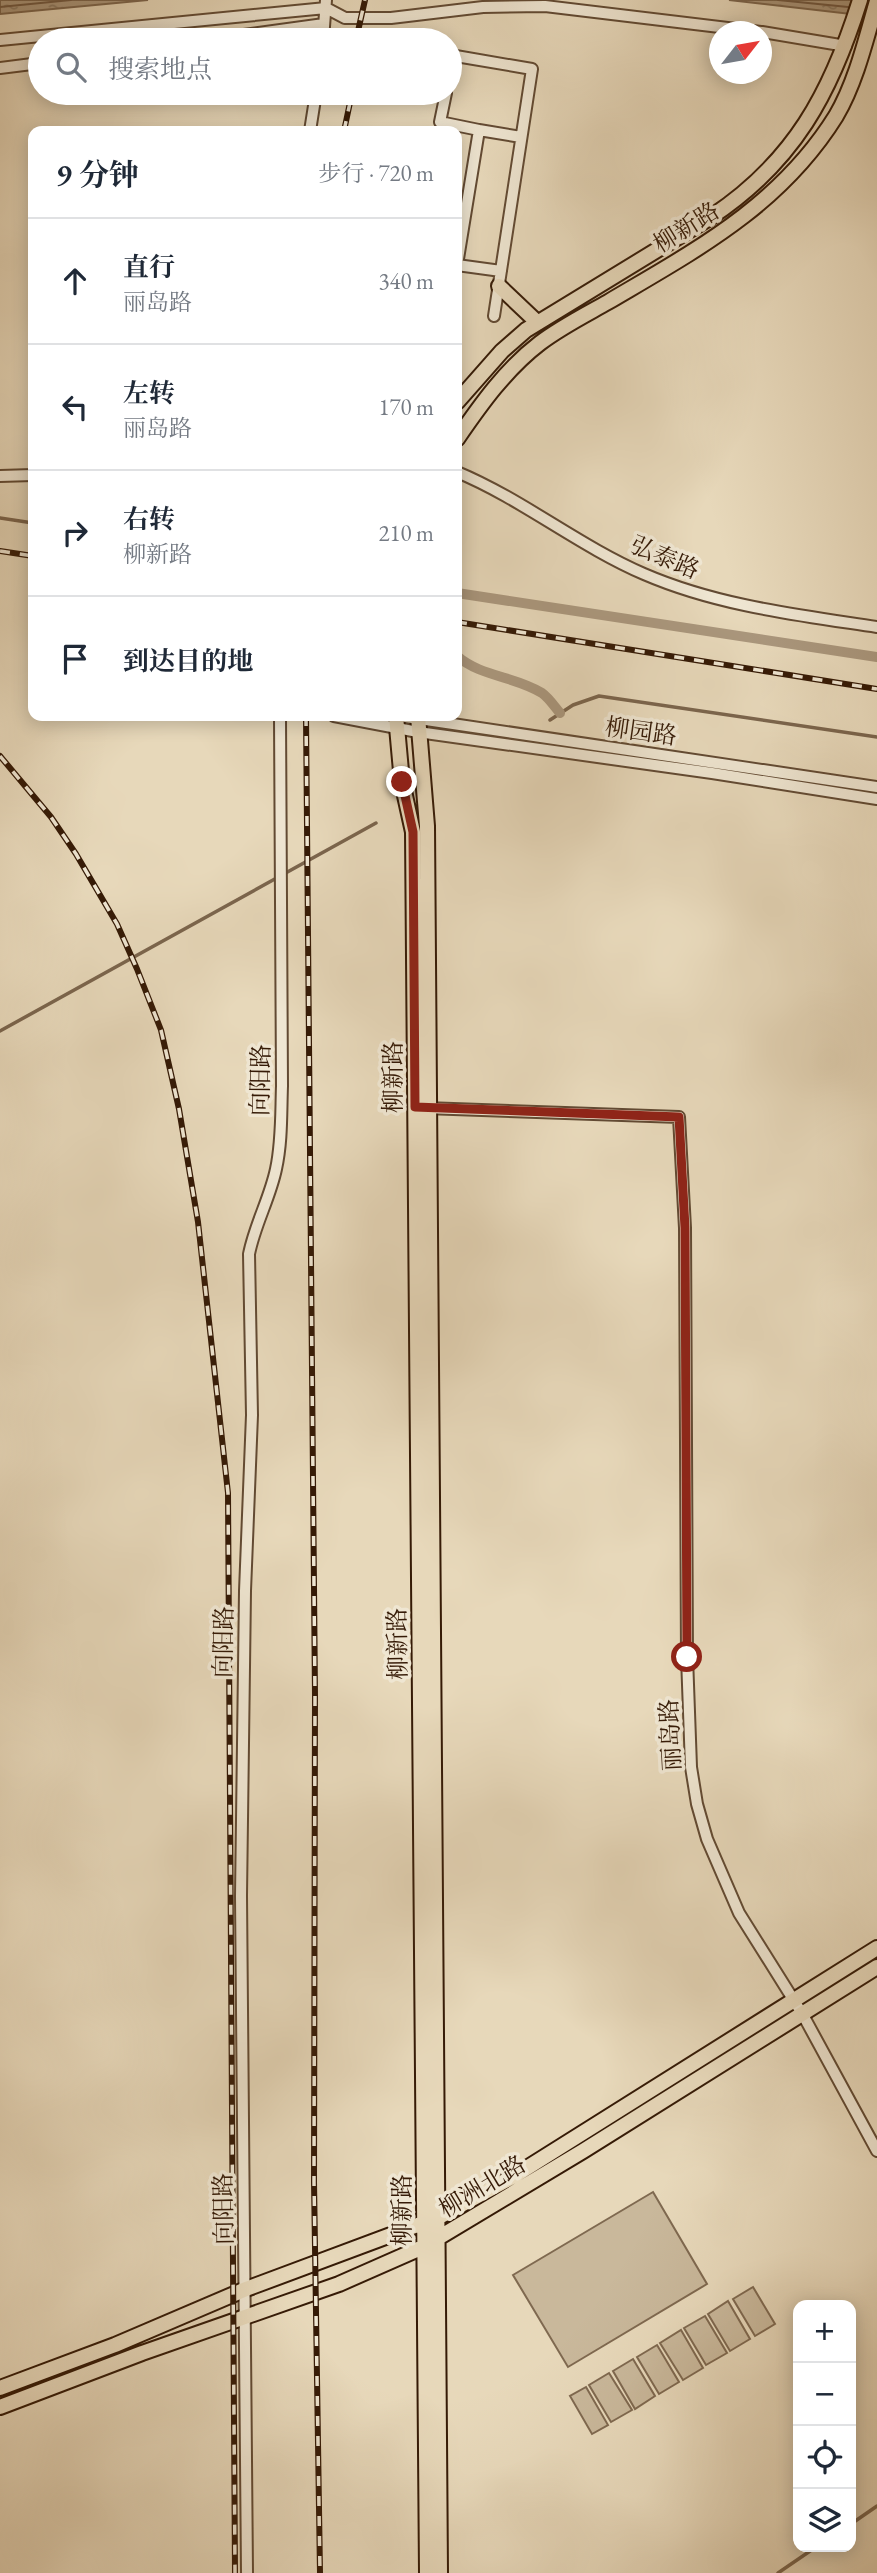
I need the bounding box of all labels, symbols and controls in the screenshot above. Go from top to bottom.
north arrow [709,21,772,84]
search box [28,28,462,105]
icon: search [52,48,90,86]
text: 搜索地点 [108,52,212,86]
text: 9 分钟 [56,155,139,194]
text: 步行 · 720 m [319,158,434,188]
street label: 柳新路 [647,195,725,259]
text: 直行 [123,250,175,284]
icon: ahead [56,262,94,300]
text: 340 m [378,266,434,296]
text: 丽岛路 [123,287,192,317]
text: 左转 [123,376,175,410]
icon: left [56,388,94,426]
text: 170 m [378,392,434,422]
text: 丽岛路 [123,413,192,443]
text: 右转 [123,502,175,536]
icon: right [56,514,94,552]
text: 210 m [378,518,434,548]
street label: 弘泰路 [626,529,704,585]
text: 柳新路 [123,539,192,569]
icon: arrive [56,640,94,678]
text: 到达目的地 [123,644,253,678]
street label: 柳园路 [603,711,679,751]
route end [386,766,417,797]
street label: 柳新路 [377,1041,408,1113]
street label: 向阳路 [244,1044,276,1116]
street label: 向阳路 [207,1606,239,1678]
street label: 柳新路 [381,1608,413,1680]
route start [671,1641,702,1672]
street label: 丽岛路 [653,1698,687,1772]
street label: 柳洲北路 [433,2148,531,2224]
street label: 向阳路 [207,2173,239,2245]
street label: 柳新路 [386,2174,417,2246]
map controls [793,2300,856,2552]
button: + [793,2300,856,2363]
button: − [793,2363,856,2426]
button: locate [793,2426,856,2489]
button: layers [793,2489,856,2552]

